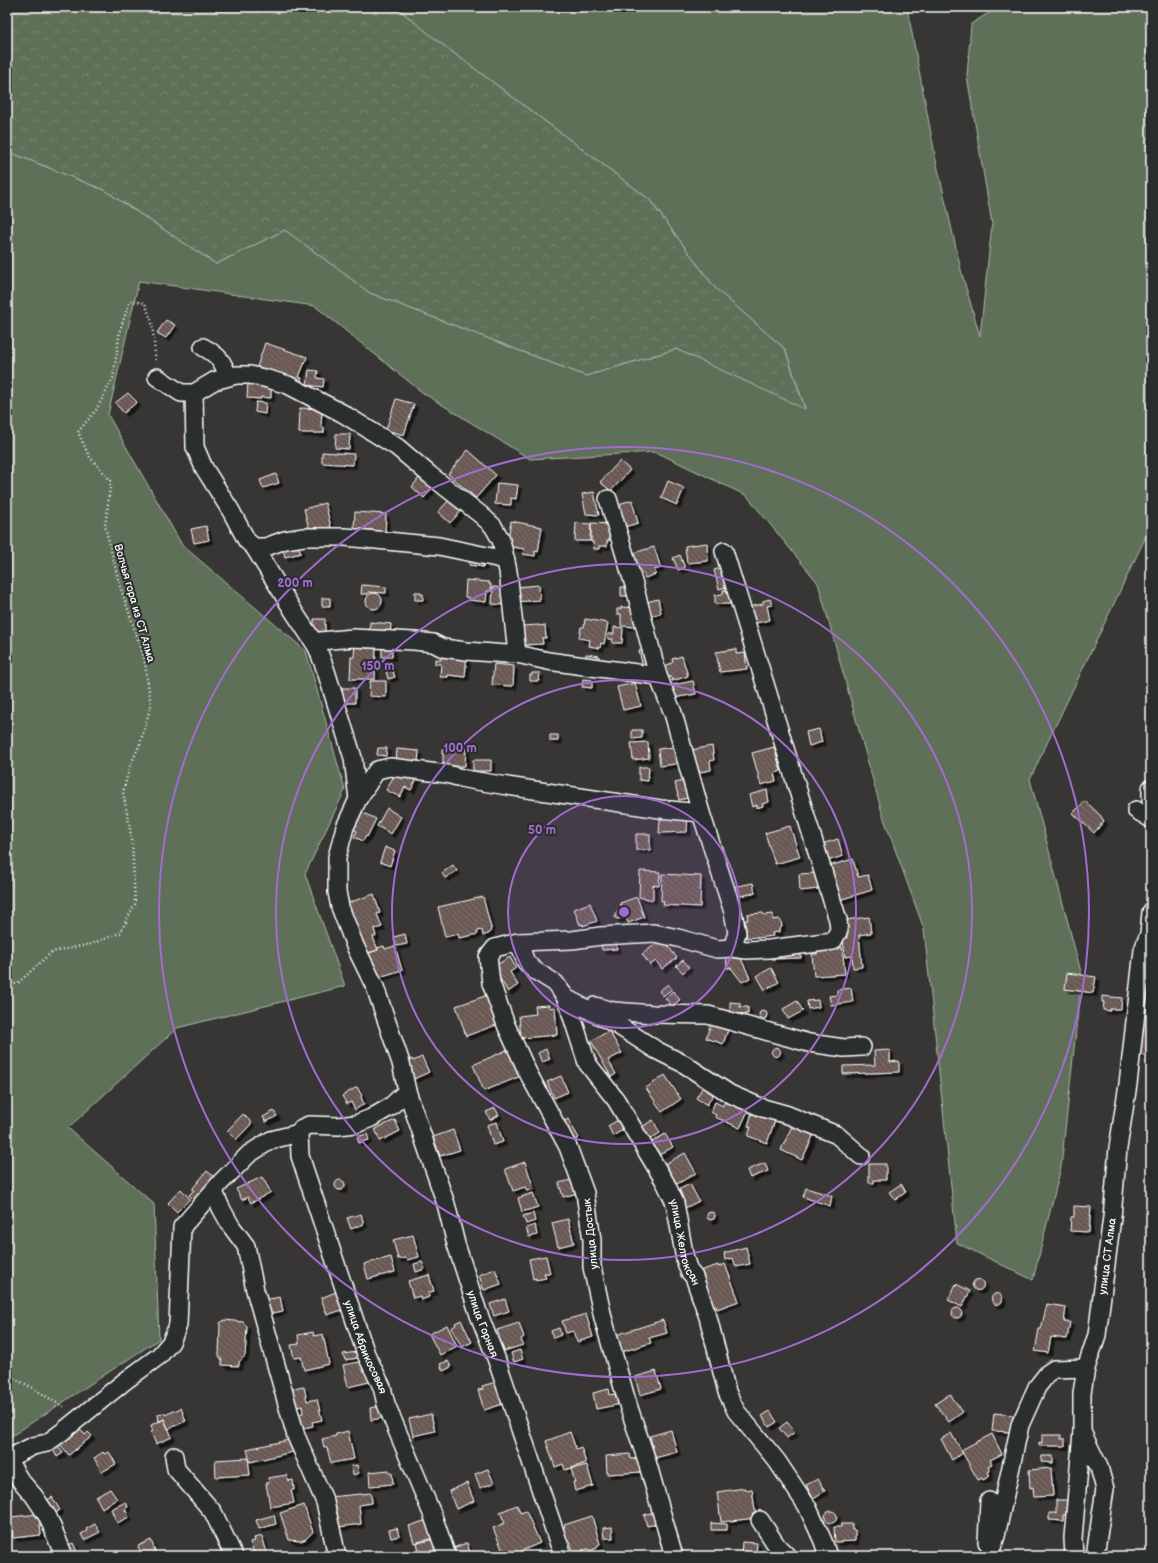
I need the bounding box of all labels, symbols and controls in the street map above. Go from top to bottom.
street label: Волчья гора из СТ Алма [111,543,158,664]
text: 200 m [277,576,313,591]
text: 150 m [362,659,394,674]
text: 100 m [443,741,477,756]
text: 50 m [528,823,556,838]
centre of rings [617,905,631,919]
street label: улица Желтоксан [667,1197,702,1287]
street label: улица Достык [580,1198,601,1270]
street label: улица СТ Алма [1096,1217,1119,1295]
street label: улица Горная [464,1289,501,1359]
street label: улица Абрикосовая [342,1299,389,1395]

